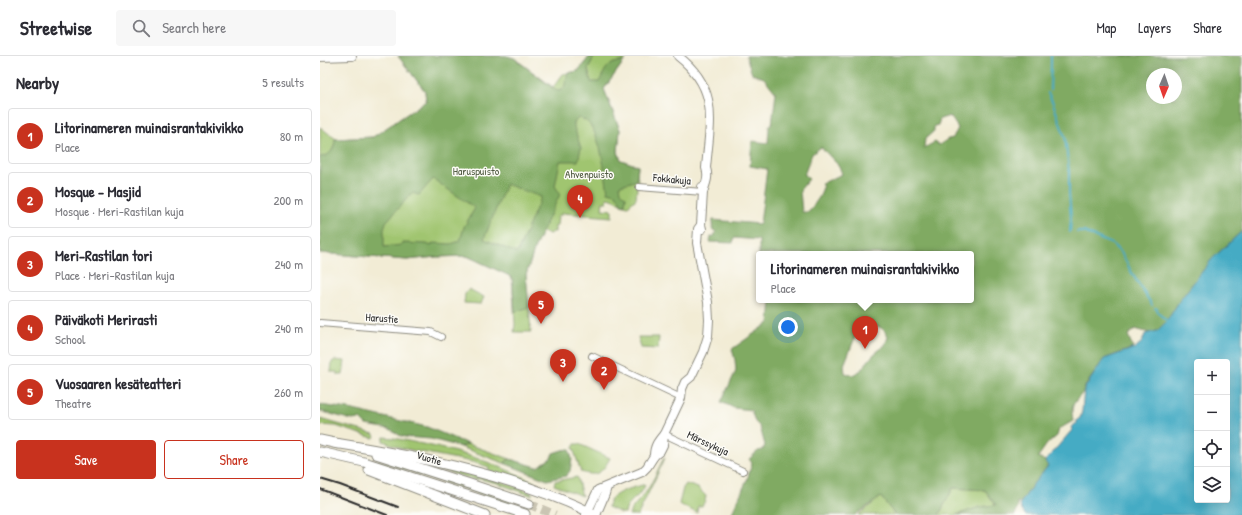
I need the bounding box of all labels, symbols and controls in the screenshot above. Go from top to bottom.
search box [116,10,396,46]
text: Streetwise [20,15,92,41]
icon: search [130,17,152,39]
text: Search here [162,17,226,38]
text: Map [1096,18,1116,37]
text: Layers [1138,18,1171,37]
text: Share [1193,18,1222,37]
north arrow [1146,68,1182,104]
text: Nearby [16,71,59,94]
text: 5 results [262,73,304,91]
text: Litorinameren muinaisrantakivikko [55,117,243,138]
text: 1 [28,127,32,145]
text: 80 m [280,127,303,145]
text: Place [55,138,80,156]
park label: Haruspuisto [453,164,500,178]
park label: Ahvenpuisto [565,167,613,181]
street label: Fokkakuja [652,170,692,188]
text: Mosque - Masjid [55,181,141,202]
pin: 4 [567,185,593,218]
text: 2 [27,191,33,209]
text: 200 m [273,191,303,209]
text: Mosque · Meri-Rastilan kuja [55,202,184,220]
text: Meri-Rastilan tori [55,245,153,266]
popup [756,251,974,303]
text: 3 [27,255,33,273]
text: 240 m [274,255,303,273]
text: Litorinameren muinaisrantakivikko [771,258,959,279]
text: Place · Meri-Rastilan kuja [55,266,174,284]
text: Place [771,279,796,297]
pin: 5 [528,291,554,324]
text: Päiväkoti Merirasti [55,309,158,330]
street label: Harustie [365,310,400,326]
pin: 1 [852,316,878,349]
your location [778,317,798,337]
text: 4 [28,319,32,337]
text: 240 m [274,319,303,337]
text: School [55,330,85,348]
pin: 3 [550,349,576,382]
pin: 2 [591,357,617,390]
map controls [1194,359,1230,503]
button: + [1194,359,1230,395]
text: Vuosaaren kesäteatteri [55,373,181,394]
text: 5 [27,383,33,401]
text: 260 m [274,383,303,401]
text: Theatre [55,394,91,412]
button: − [1194,395,1230,431]
street label: Märssykuja [685,427,732,459]
button: locate [1194,431,1230,467]
button: Save [16,440,156,479]
button: Share [164,440,304,479]
street label: Vuotie [415,448,444,469]
button: layers [1194,467,1230,503]

